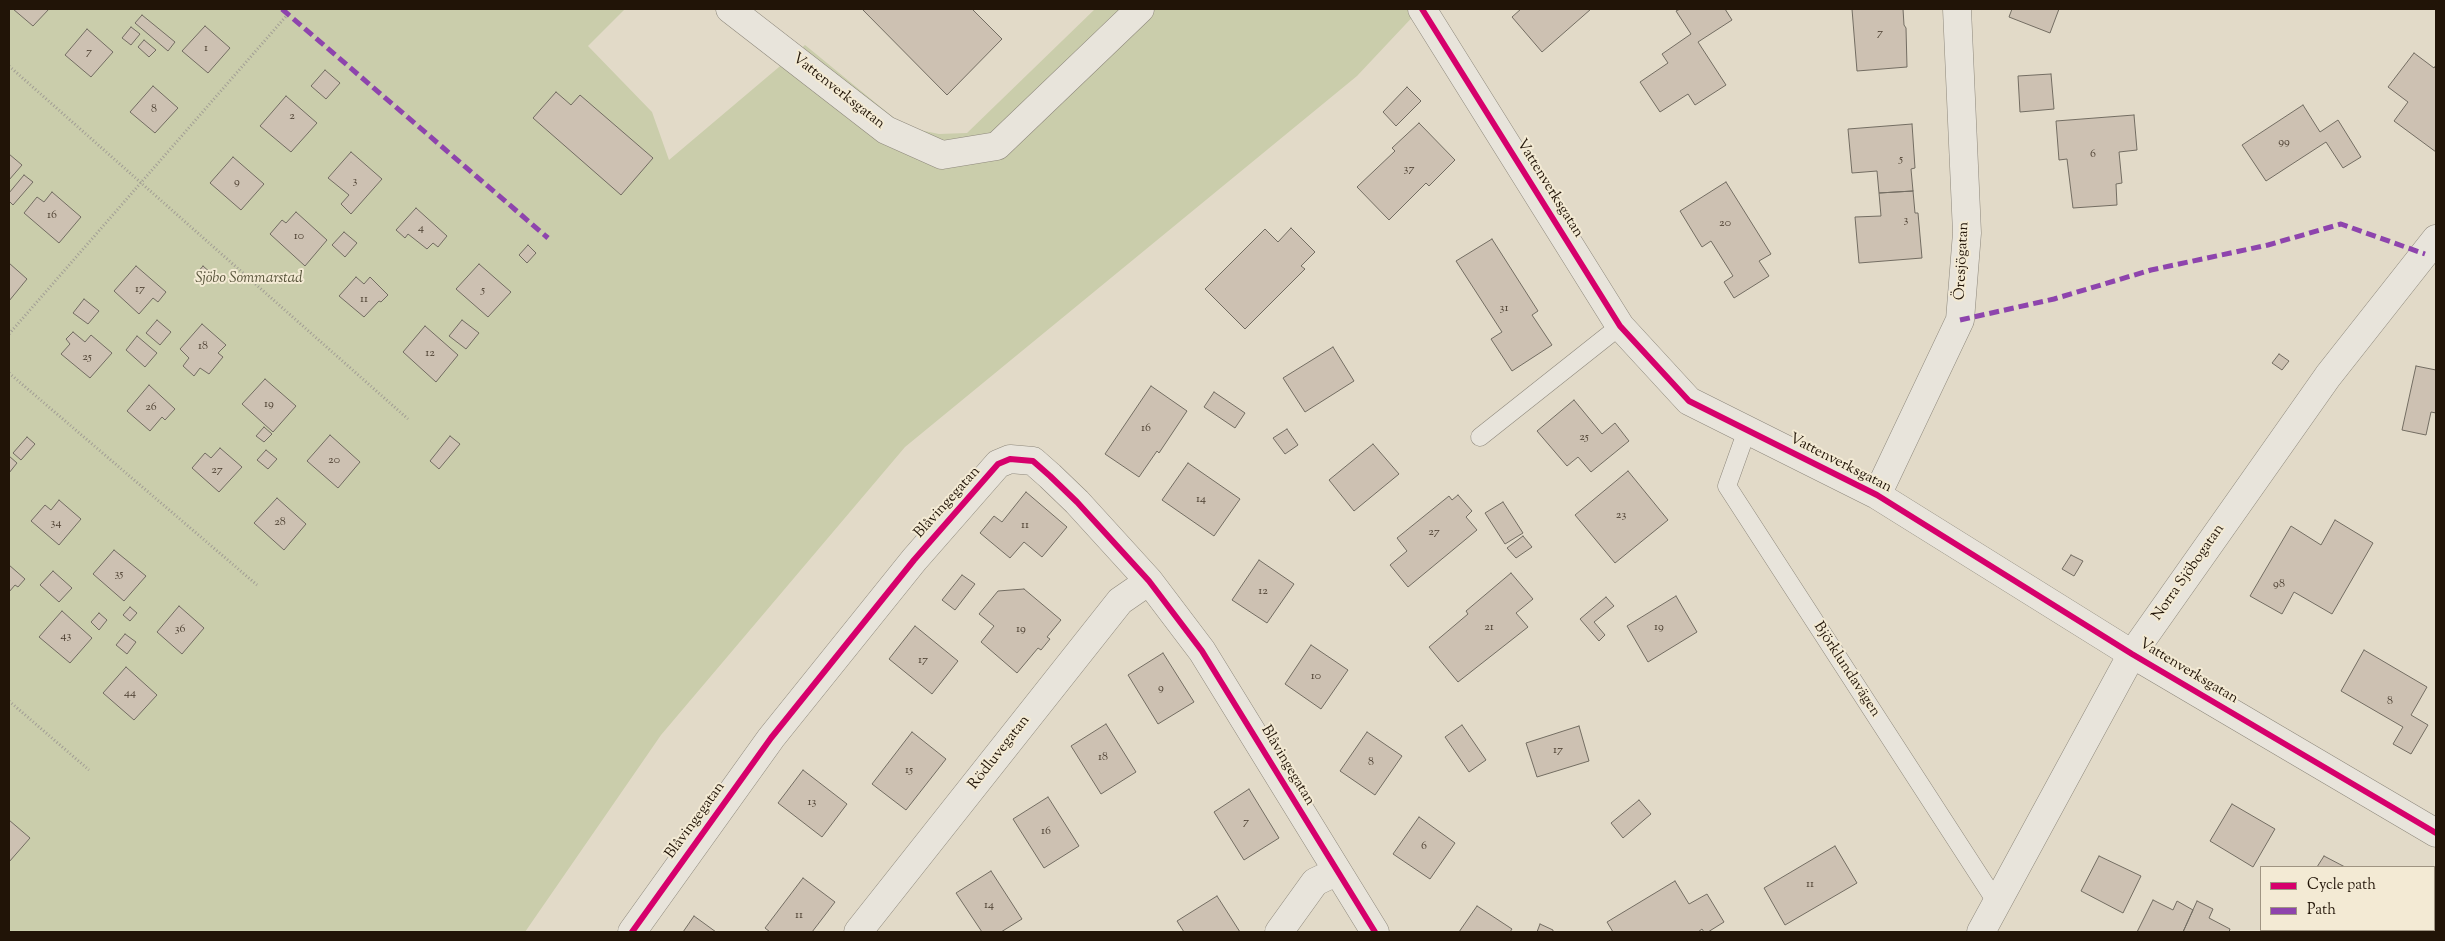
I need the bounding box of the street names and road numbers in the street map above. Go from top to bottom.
street label: Vattenverksgatan [788,50,888,134]
street label: Vattenverksgatan [1512,136,1586,242]
street label: Öresjögatan [1952,221,1974,301]
street label: Vattenverksgatan [1786,430,1894,498]
street label: Blåvingegatan [911,463,985,543]
street label: Norra Sjöbogatan [2149,521,2229,625]
street label: Björklundavägen [1809,619,1883,721]
street label: Vattenverksgatan [2135,635,2241,709]
street label: Rödluvegatan [965,712,1035,794]
street label: Blåvingegatan [1256,723,1318,809]
street label: Blåvingegatan [662,779,730,863]

